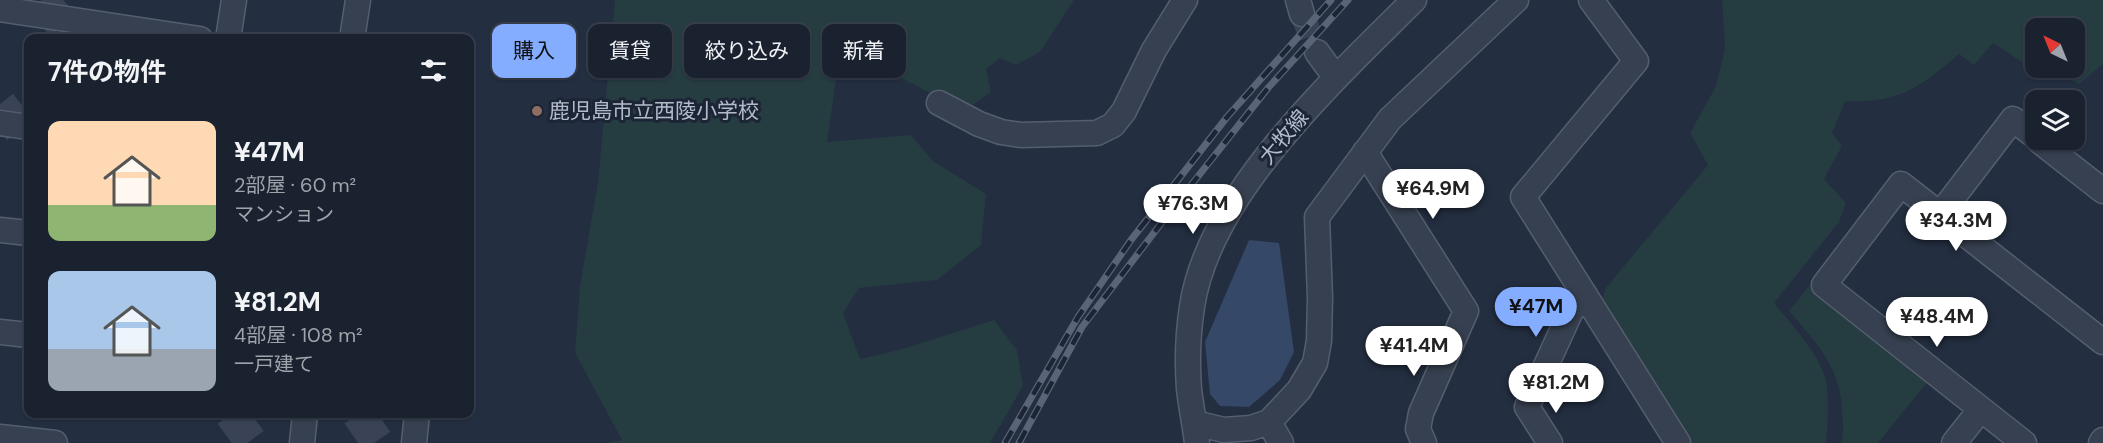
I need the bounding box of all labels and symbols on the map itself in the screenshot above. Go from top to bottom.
north arrow [2025,18,2085,78]
place label: 鹿児島市立西陵小学校 [549,97,759,125]
marker: 鹿児島市立西陵小学校 [530,104,544,118]
street label: 大牧線 [1253,104,1315,170]
pin: ¥64.9M [1384,169,1482,220]
pin: ¥76.3M [1144,184,1242,235]
pin: ¥34.3M [1907,201,2005,252]
pin: ¥47M [1500,287,1572,338]
pin: ¥48.4M [1888,297,1986,348]
pin: ¥41.4M [1365,326,1463,377]
pin: ¥81.2M [1507,363,1605,414]

